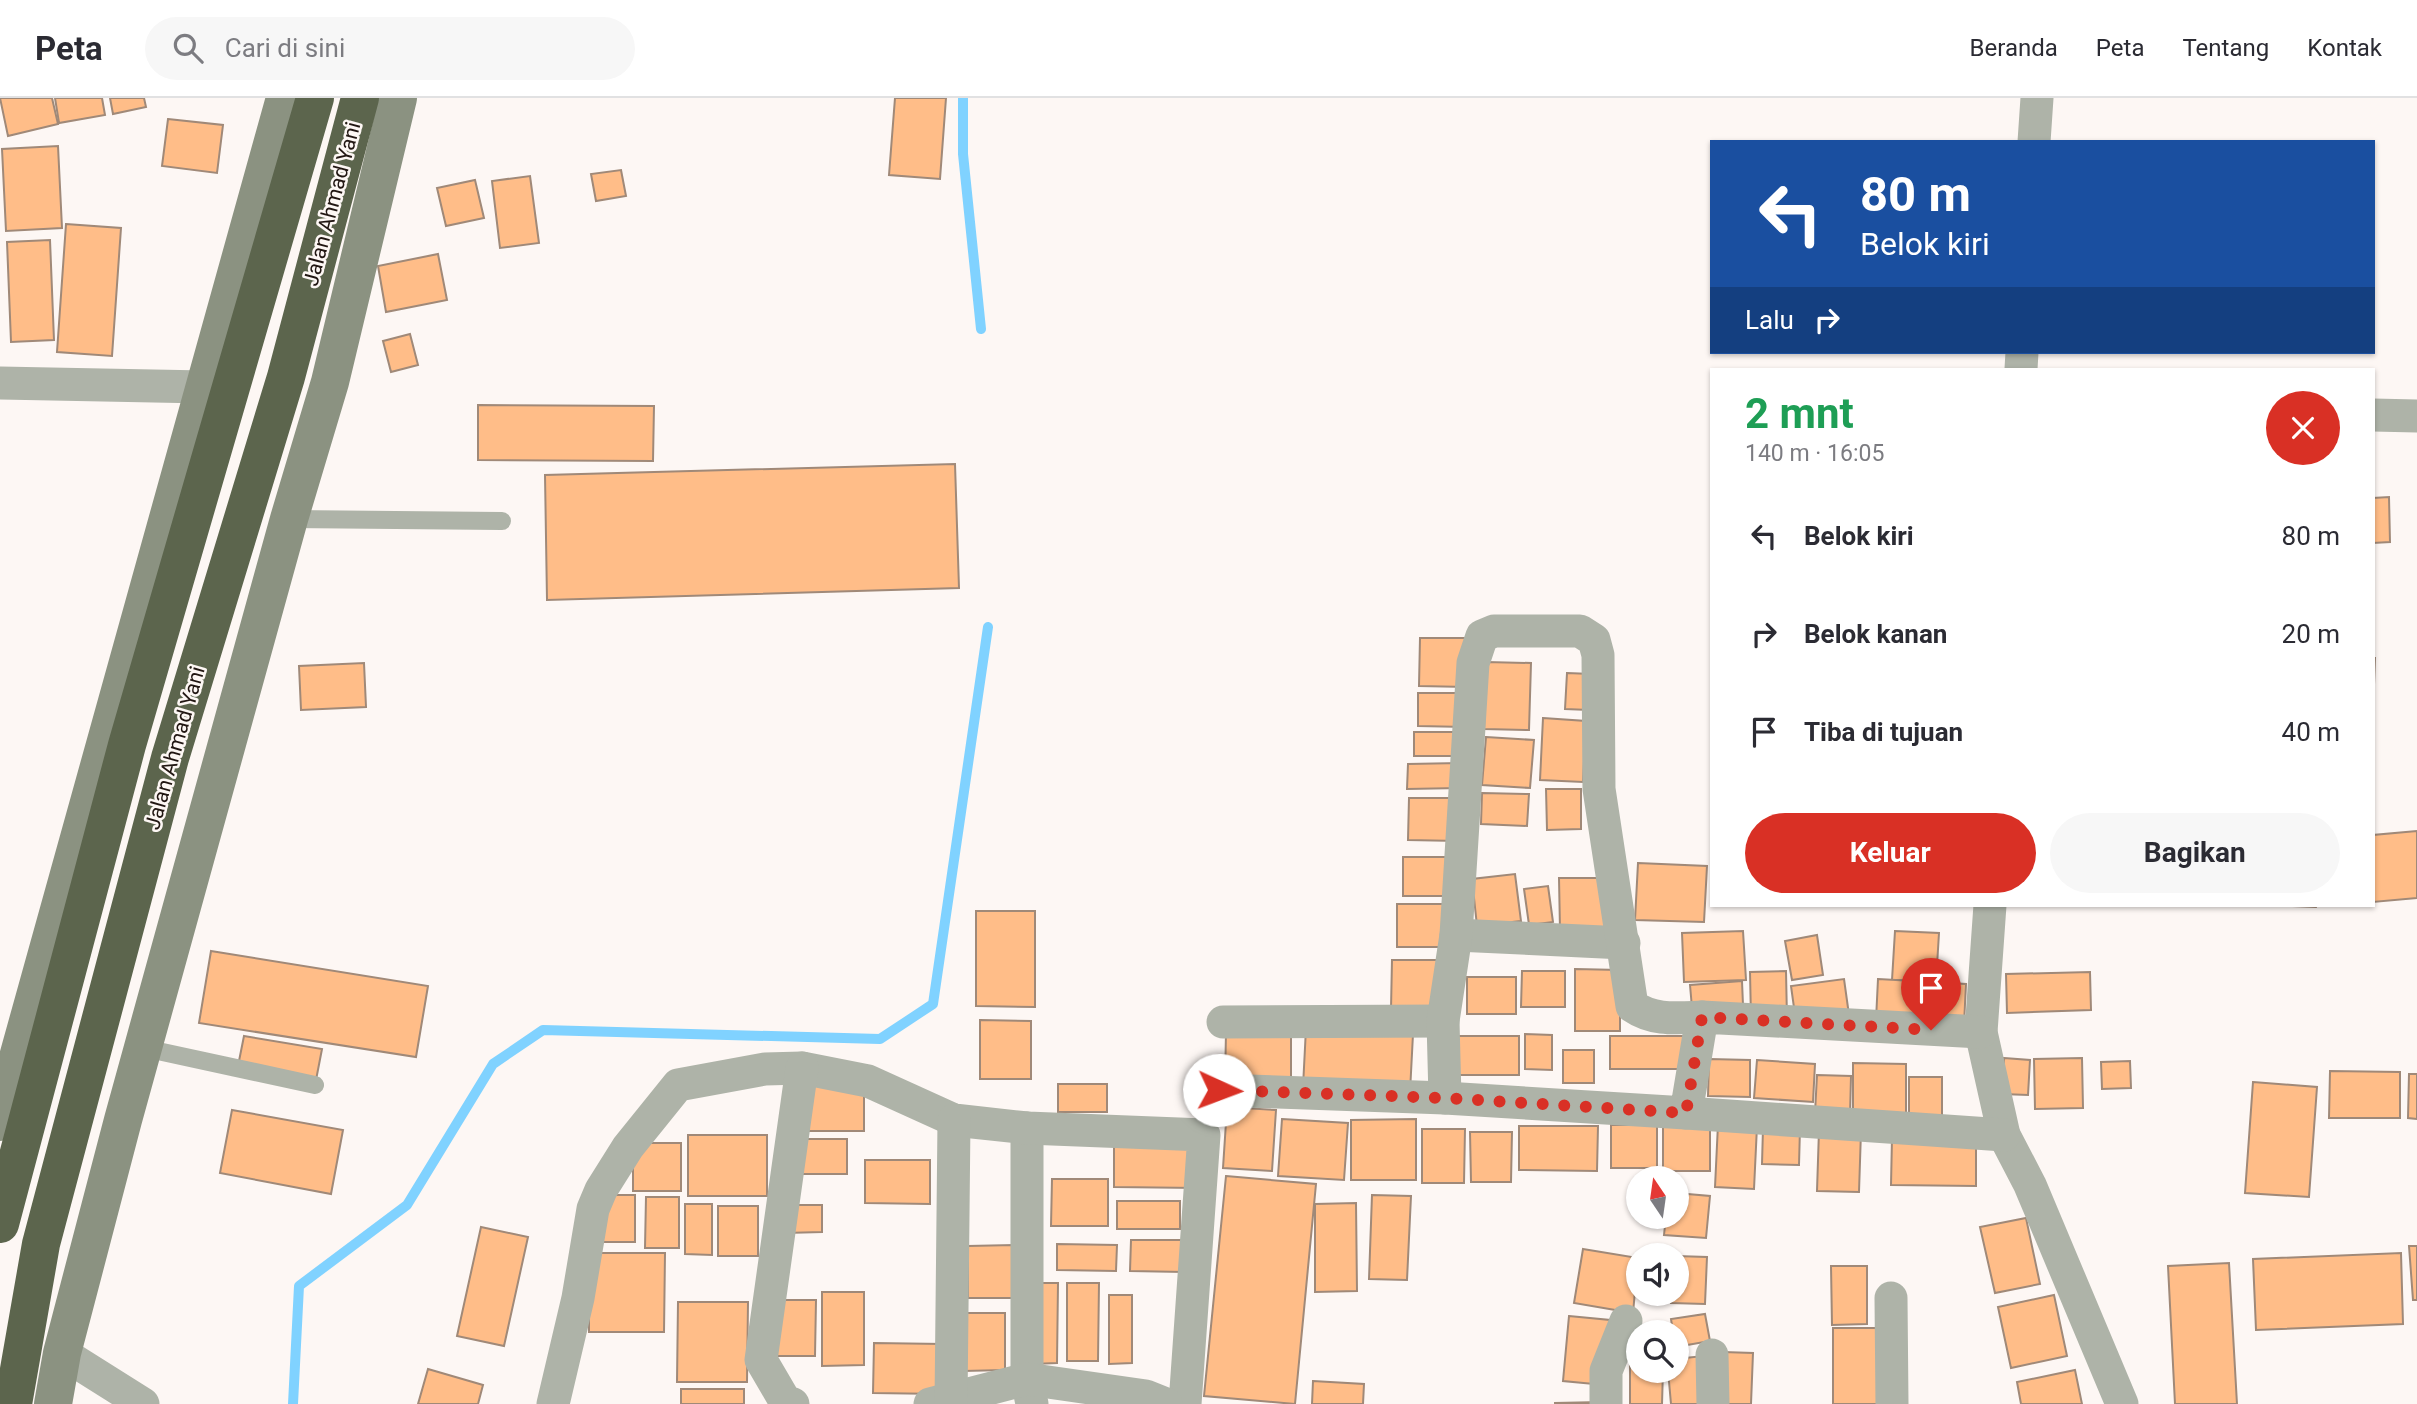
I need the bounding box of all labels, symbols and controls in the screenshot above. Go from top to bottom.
search box [145,17,635,80]
text: Peta [35,29,103,68]
icon: search [169,29,207,67]
text: Cari di sini [225,33,345,63]
text: Beranda [1970,34,2058,62]
text: Peta [2096,34,2144,62]
text: Tentang [2182,34,2269,62]
text: Kontak [2307,34,2382,62]
street label: Jalan Ahmad Yani [299,120,365,288]
text: 80 m [1860,166,1971,223]
icon: left [1745,168,1836,259]
text: Belok kiri [1860,225,1990,263]
icon: right [1808,301,1846,339]
text: Lalu [1745,305,1794,335]
text: 2 mnt [1745,389,1854,438]
button: close [2266,391,2340,465]
text: 140 m · 16:05 [1745,440,1884,467]
icon: left [1745,517,1783,555]
text: Belok kiri [1804,521,1914,551]
text: 80 m [2282,521,2340,551]
icon: right [1745,615,1783,653]
text: Belok kanan [1804,619,1947,649]
text: 20 m [2282,619,2340,649]
street label: Jalan Ahmad Yani [140,664,210,832]
icon: arrive [1745,713,1783,751]
text: Tiba di tujuan [1804,717,1963,747]
text: 40 m [2282,717,2340,747]
button: Keluar [1745,813,2036,893]
button: Bagikan [2050,813,2340,893]
pin [1901,958,1961,1030]
icon: arrive [1912,969,1950,1007]
position arrow [1182,1053,1256,1127]
north arrow [1626,1166,1689,1228]
map controls [1626,1166,1689,1383]
button: sound [1626,1243,1689,1306]
button: search [1626,1320,1689,1383]

